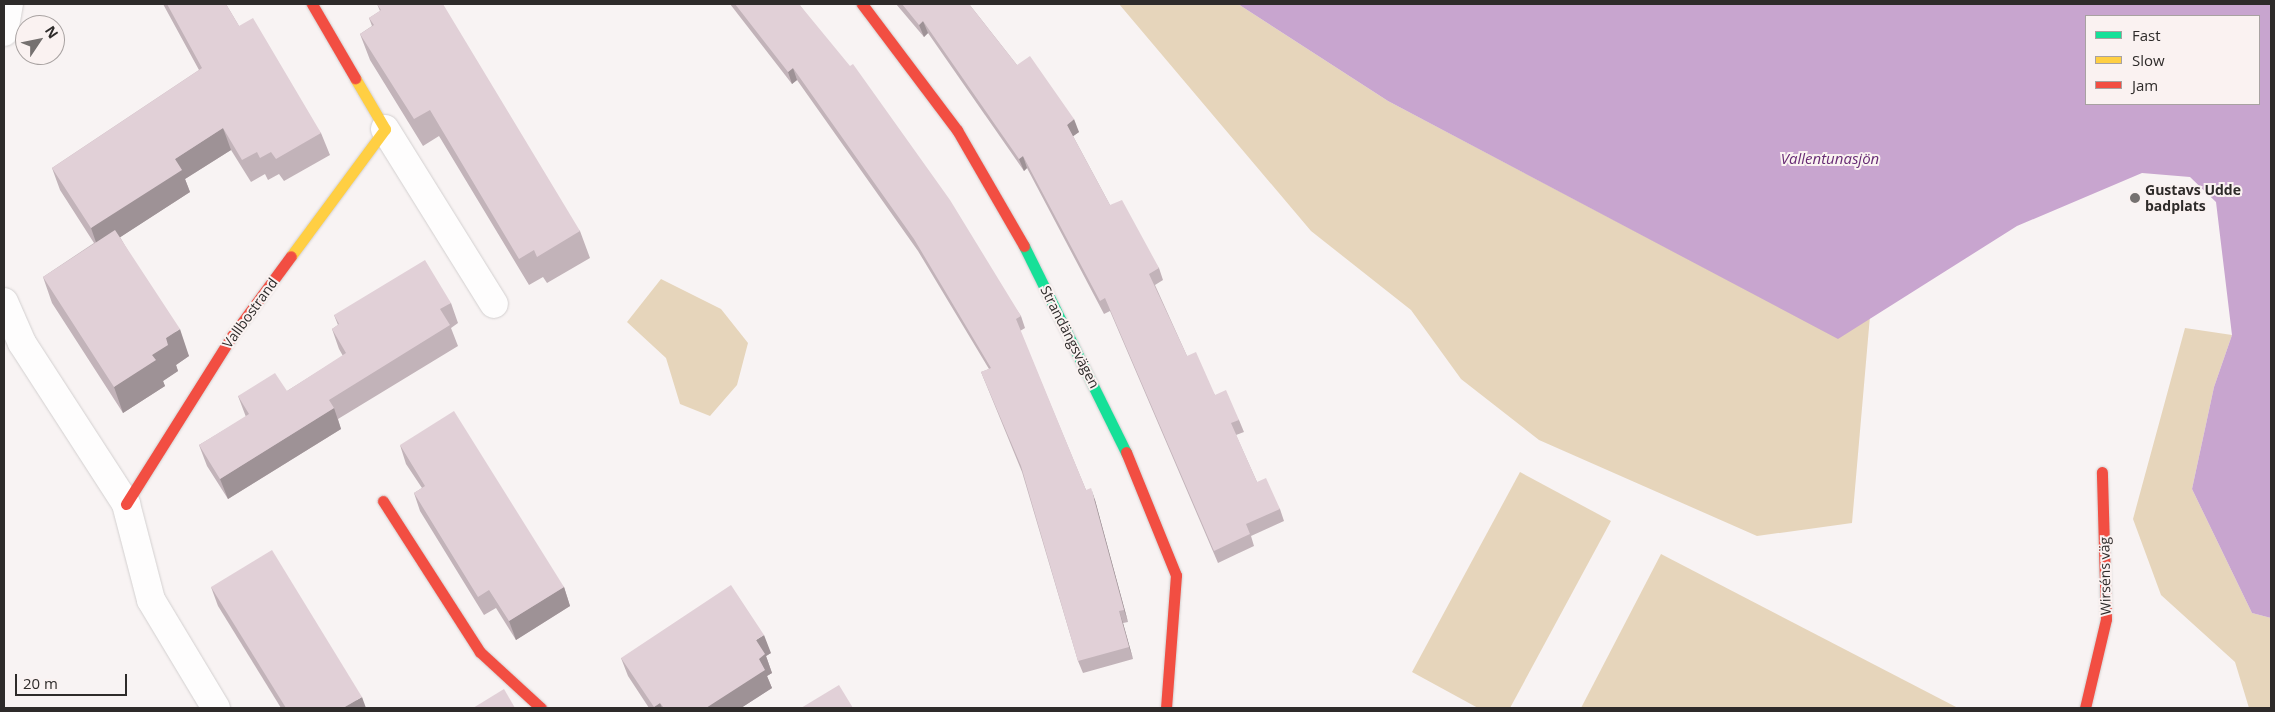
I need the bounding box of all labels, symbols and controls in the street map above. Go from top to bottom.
north arrow [15,15,65,65]
legend [2085,15,2260,105]
text: N [41,22,63,42]
text: Fast [2132,25,2161,45]
text: Slow [2132,50,2165,70]
text: Jam [2132,75,2158,95]
water label: Vallentunasjön [1781,150,1879,168]
place label: Gustavs Udde badplats [2145,182,2241,214]
marker: Gustavs Udde badplats [2129,192,2141,204]
street label: Vallbostrand [219,275,281,351]
street label: Strandängsvägen [1037,283,1103,391]
street label: Wirséns väg [2096,537,2114,615]
scale bar [18,664,130,696]
text: 20 m [23,673,58,693]

